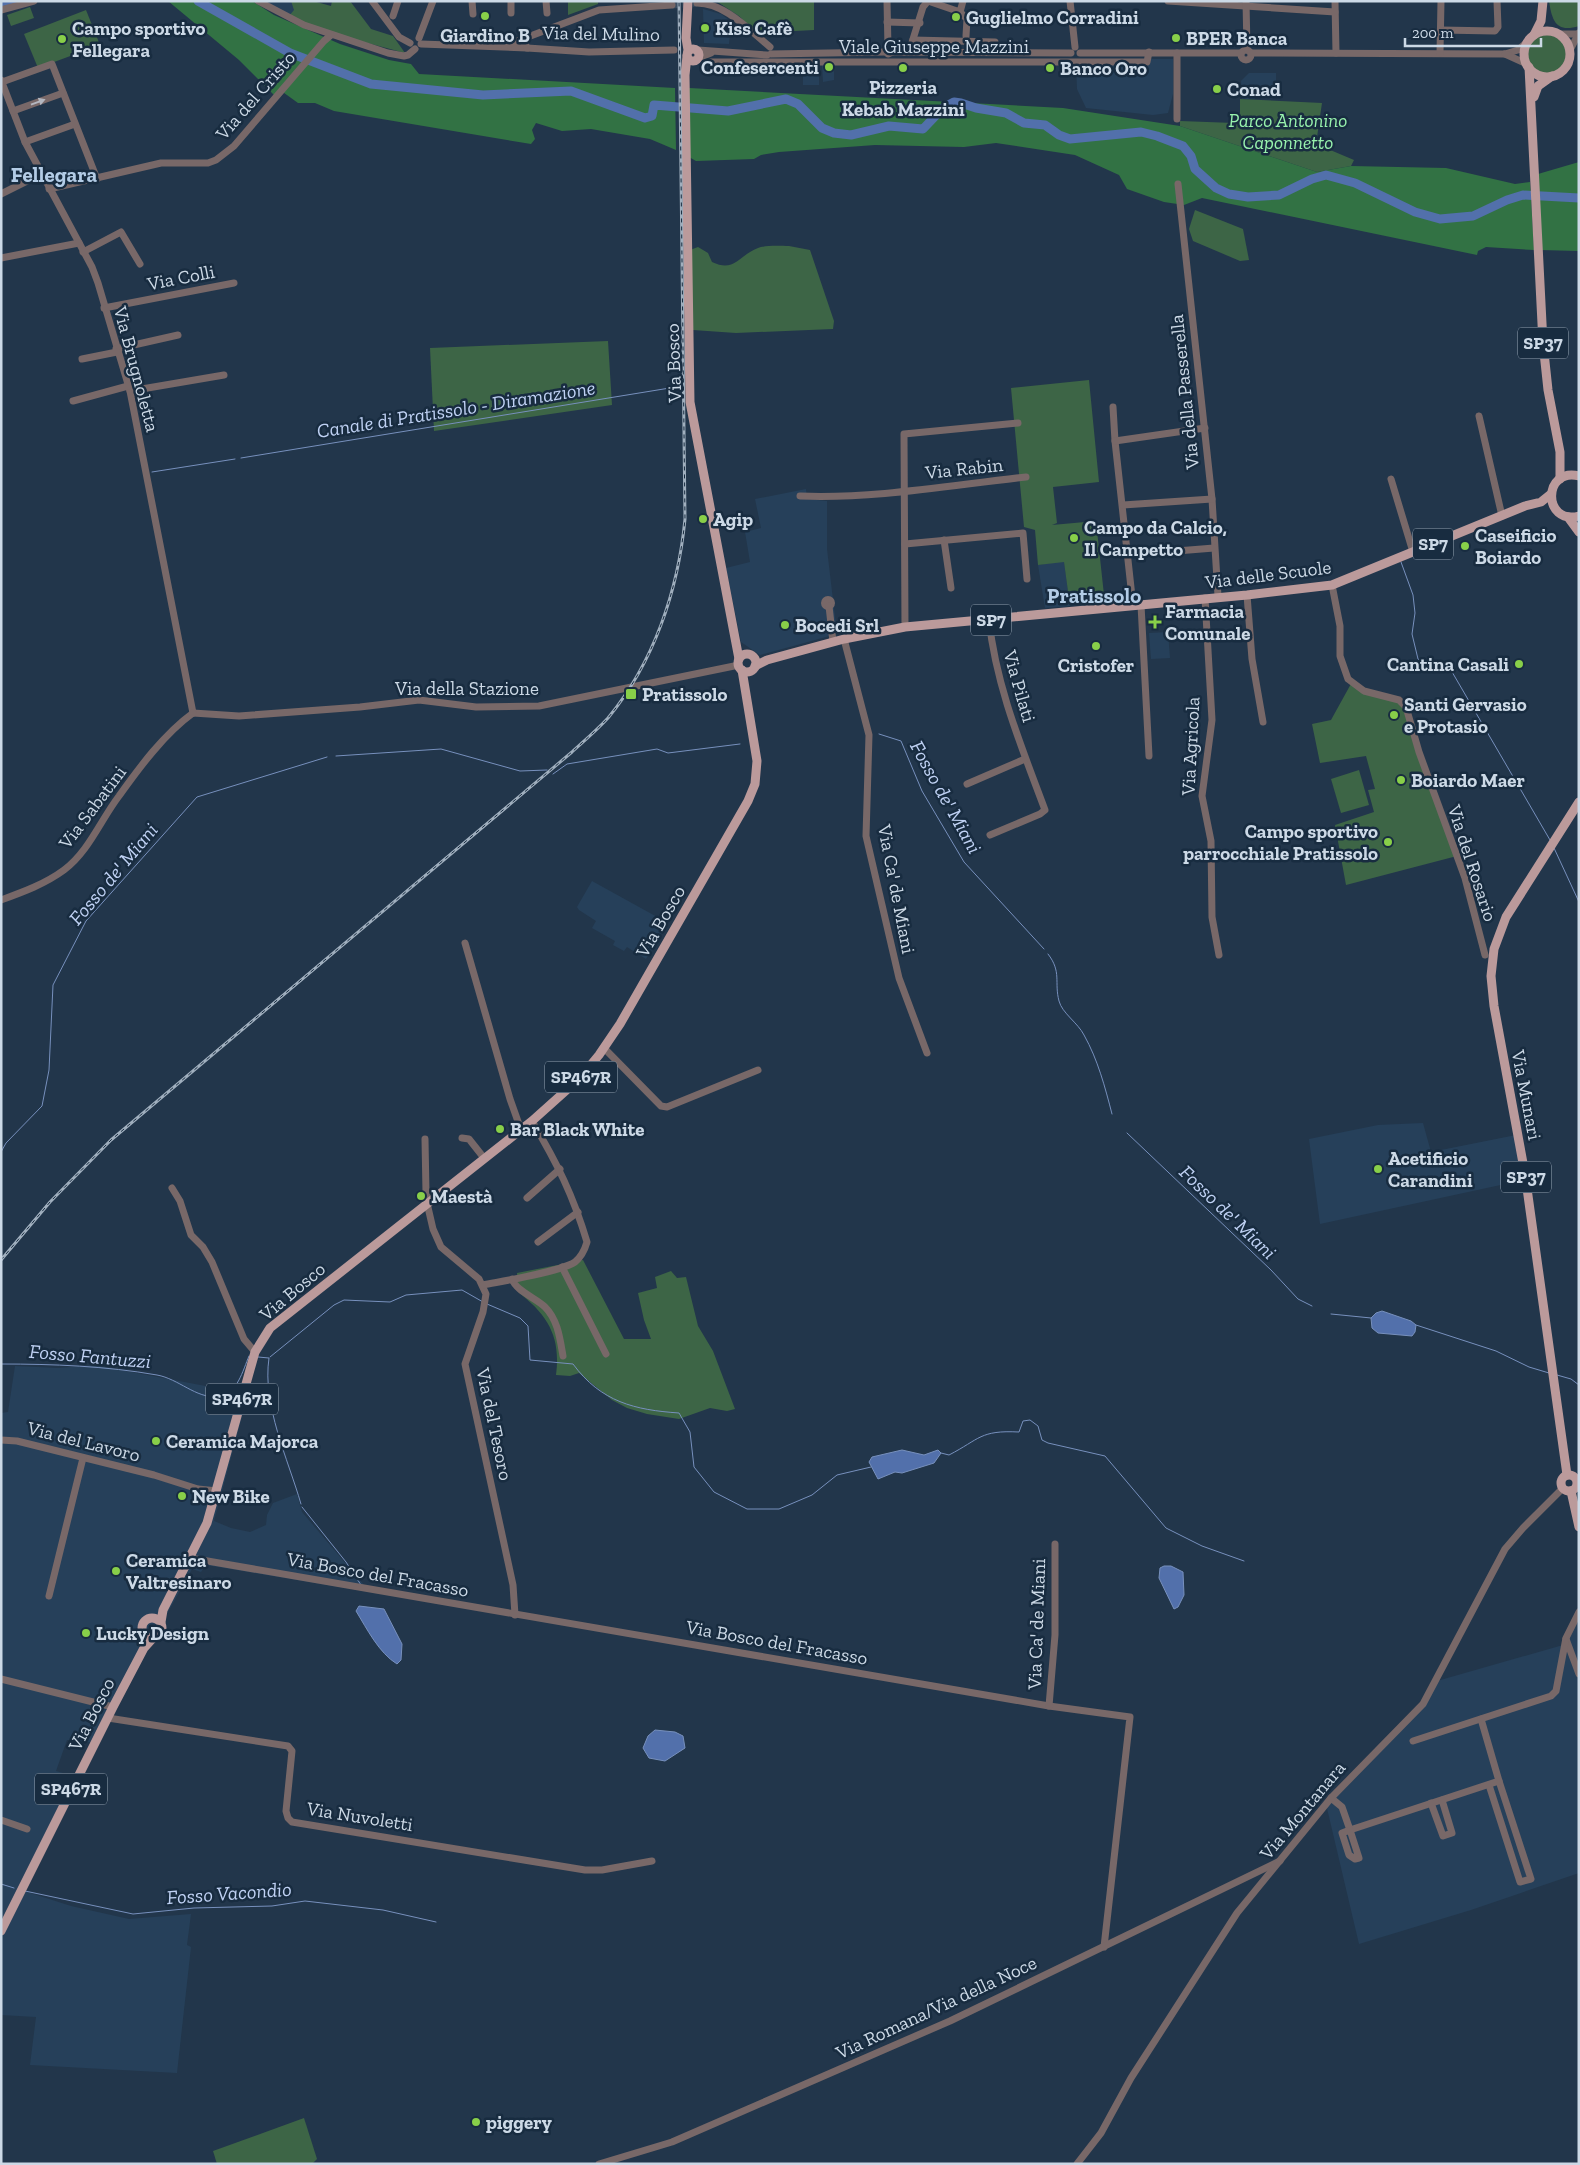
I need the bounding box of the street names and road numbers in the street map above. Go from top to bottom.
street label: Via del Mulino [541,21,660,46]
street label: Viale Giuseppe Mazzini [838,35,1029,58]
street label: Via del Cristo [210,46,300,145]
street label: Via Colli [144,260,217,295]
street label: Via Brugnoletta [108,303,164,434]
street label: Via della Passerella [1165,313,1204,471]
street label: Via Bosco [661,323,686,404]
road number: SP37 [1518,328,1568,358]
street label: Via Rabin [923,453,1004,484]
road number: SP7 [1413,528,1453,560]
street label: Via delle Scuole [1203,555,1332,594]
road number: SP7 [971,604,1011,636]
street label: Via Pilati [998,647,1041,725]
street label: Via della Stazione [394,677,539,700]
street label: Via Agricola [1176,696,1205,797]
street label: Via Sabatini [53,761,131,854]
street label: Via del Rosario [1443,801,1502,925]
street label: Via Ca' de Miani [873,822,920,956]
street label: Via Bosco [630,881,690,962]
street label: Via Munari [1506,1047,1546,1142]
road number: SP467R [545,1062,617,1092]
road number: SP37 [1501,1162,1551,1192]
street label: Via Bosco [254,1257,330,1326]
street label: Via del Tesoro [471,1365,518,1483]
road number: SP467R [206,1384,278,1415]
street label: Via del Lavoro [24,1416,143,1467]
street label: Via Bosco del Fracasso [284,1547,471,1602]
street label: Via Ca' de Miani [1023,1558,1050,1691]
street label: Via Bosco del Fracasso [683,1615,870,1670]
street label: Via Bosco [63,1674,120,1755]
street label: Via Montanara [1254,1757,1350,1865]
road number: SP467R [35,1774,107,1805]
street label: Via Nuvoletti [304,1797,415,1836]
street label: Via Romana/Via della Noce [831,1951,1040,2065]

